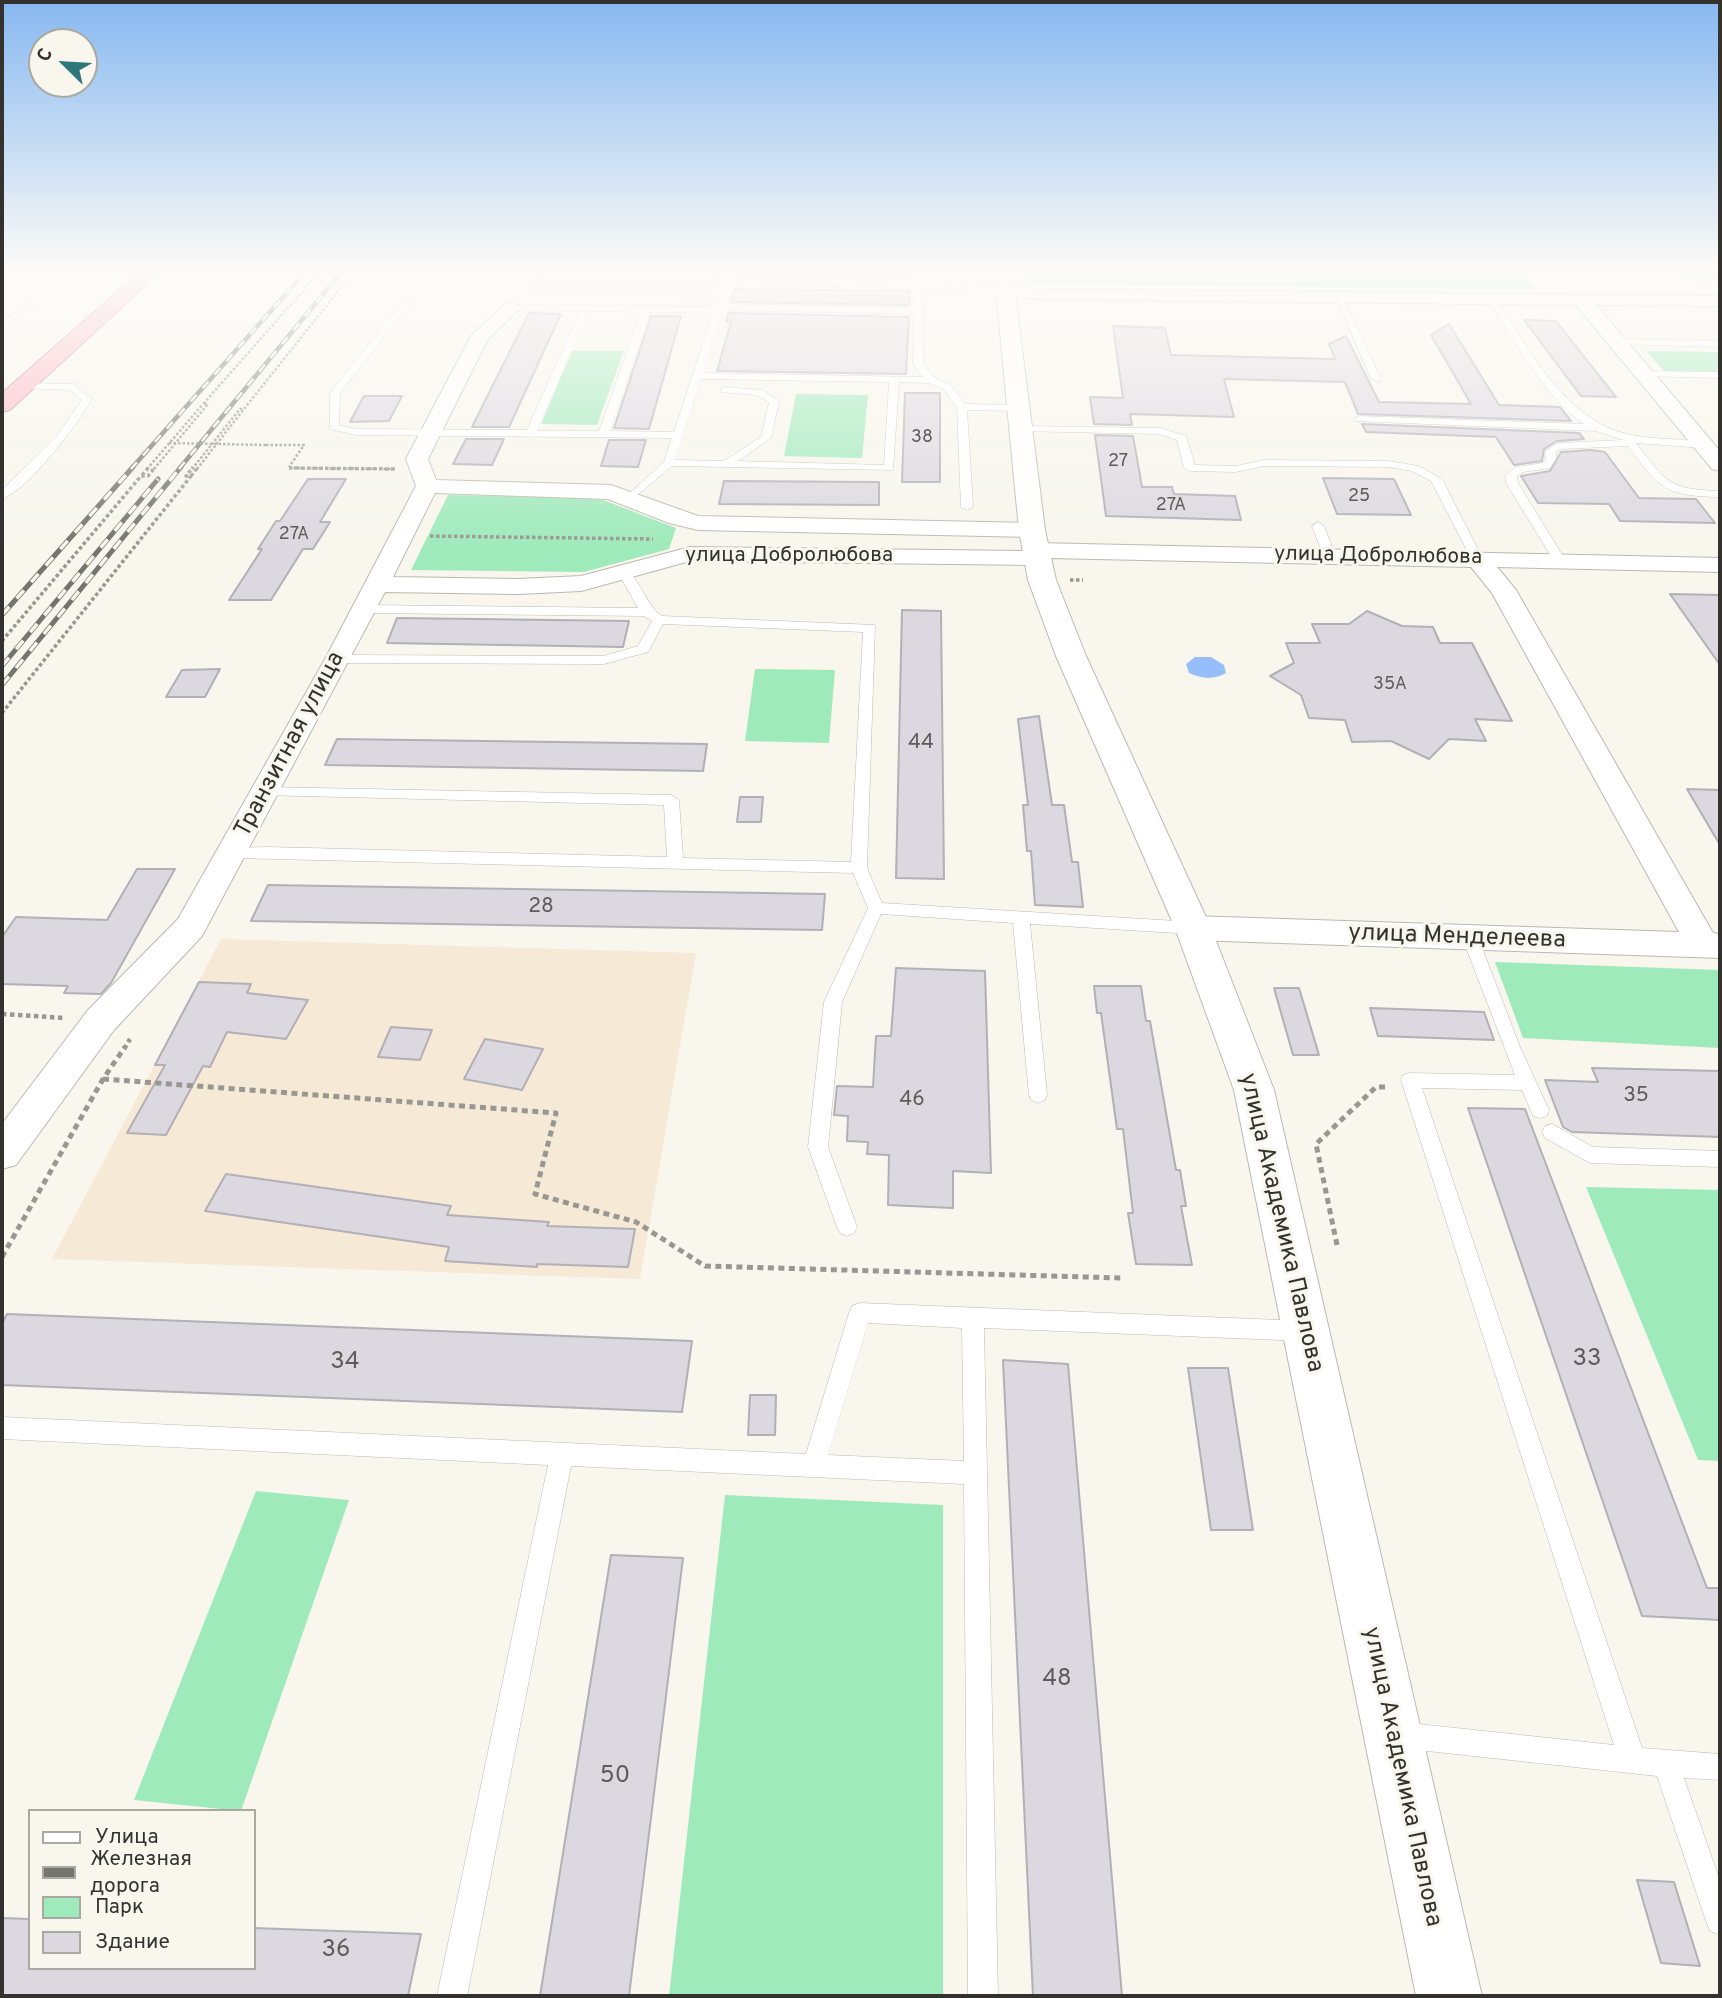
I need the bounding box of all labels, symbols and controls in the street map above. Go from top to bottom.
north arrow [28,28,98,98]
text: С [32,45,59,66]
house number: 38 [911,427,933,449]
house number: 27 [1108,451,1128,473]
house number: 25 [1348,486,1370,508]
house number: 27А [1156,495,1186,517]
house number: 27А [279,524,309,546]
street label: улица Добролюбова [1274,543,1482,571]
street label: улица Добролюбова [685,544,893,570]
street label: Транзитная улица [230,647,352,843]
house number: 35А [1373,674,1407,696]
house number: 44 [908,731,934,757]
house number: 28 [528,895,554,921]
street label: улица Менделеева [1348,920,1566,956]
street label: улица Академика Павлова [1232,1071,1328,1375]
house number: 35 [1623,1084,1649,1110]
house number: 46 [899,1088,925,1114]
house number: 33 [1573,1346,1601,1374]
house number: 34 [330,1349,360,1377]
street label: улица Академика Павлова [1355,1624,1447,1930]
house number: 48 [1042,1666,1072,1694]
house number: 50 [600,1763,630,1791]
legend [28,1809,256,1970]
text: Улица [95,1824,159,1851]
text: Железная дорога [90,1846,192,1900]
text: Парк [95,1894,144,1921]
text: Здание [95,1929,170,1956]
house number: 36 [322,1937,350,1965]

